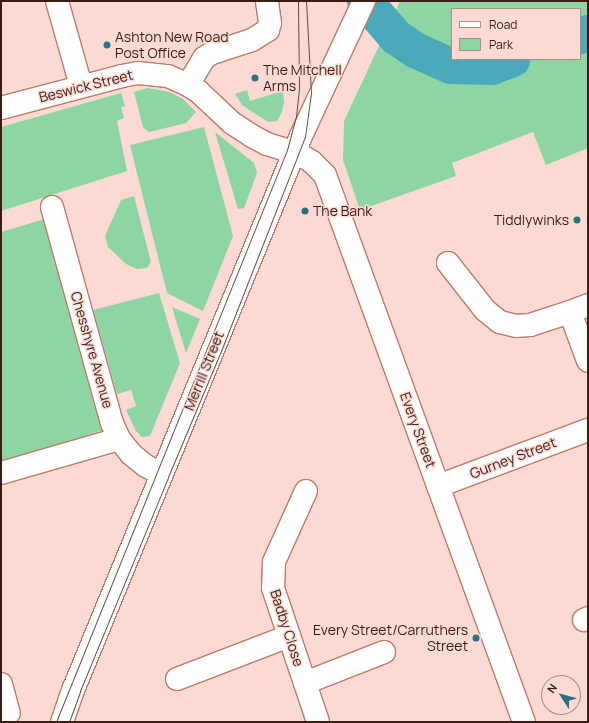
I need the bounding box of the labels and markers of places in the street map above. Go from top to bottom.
place label: Ashton New Road Post Office [115,29,228,62]
marker: Ashton New Road Post Office [102,40,112,50]
place label: The Mitchell Arms [263,62,342,94]
marker: The Mitchell Arms [250,73,260,83]
place label: The Bank [313,203,372,219]
marker: The Bank [300,206,310,216]
place label: Tiddlywinks [494,212,569,228]
marker: Tiddlywinks [572,215,582,225]
place label: Every Street/Carruthers Street [313,622,468,654]
marker: Every Street/Carruthers Street [471,633,481,643]

